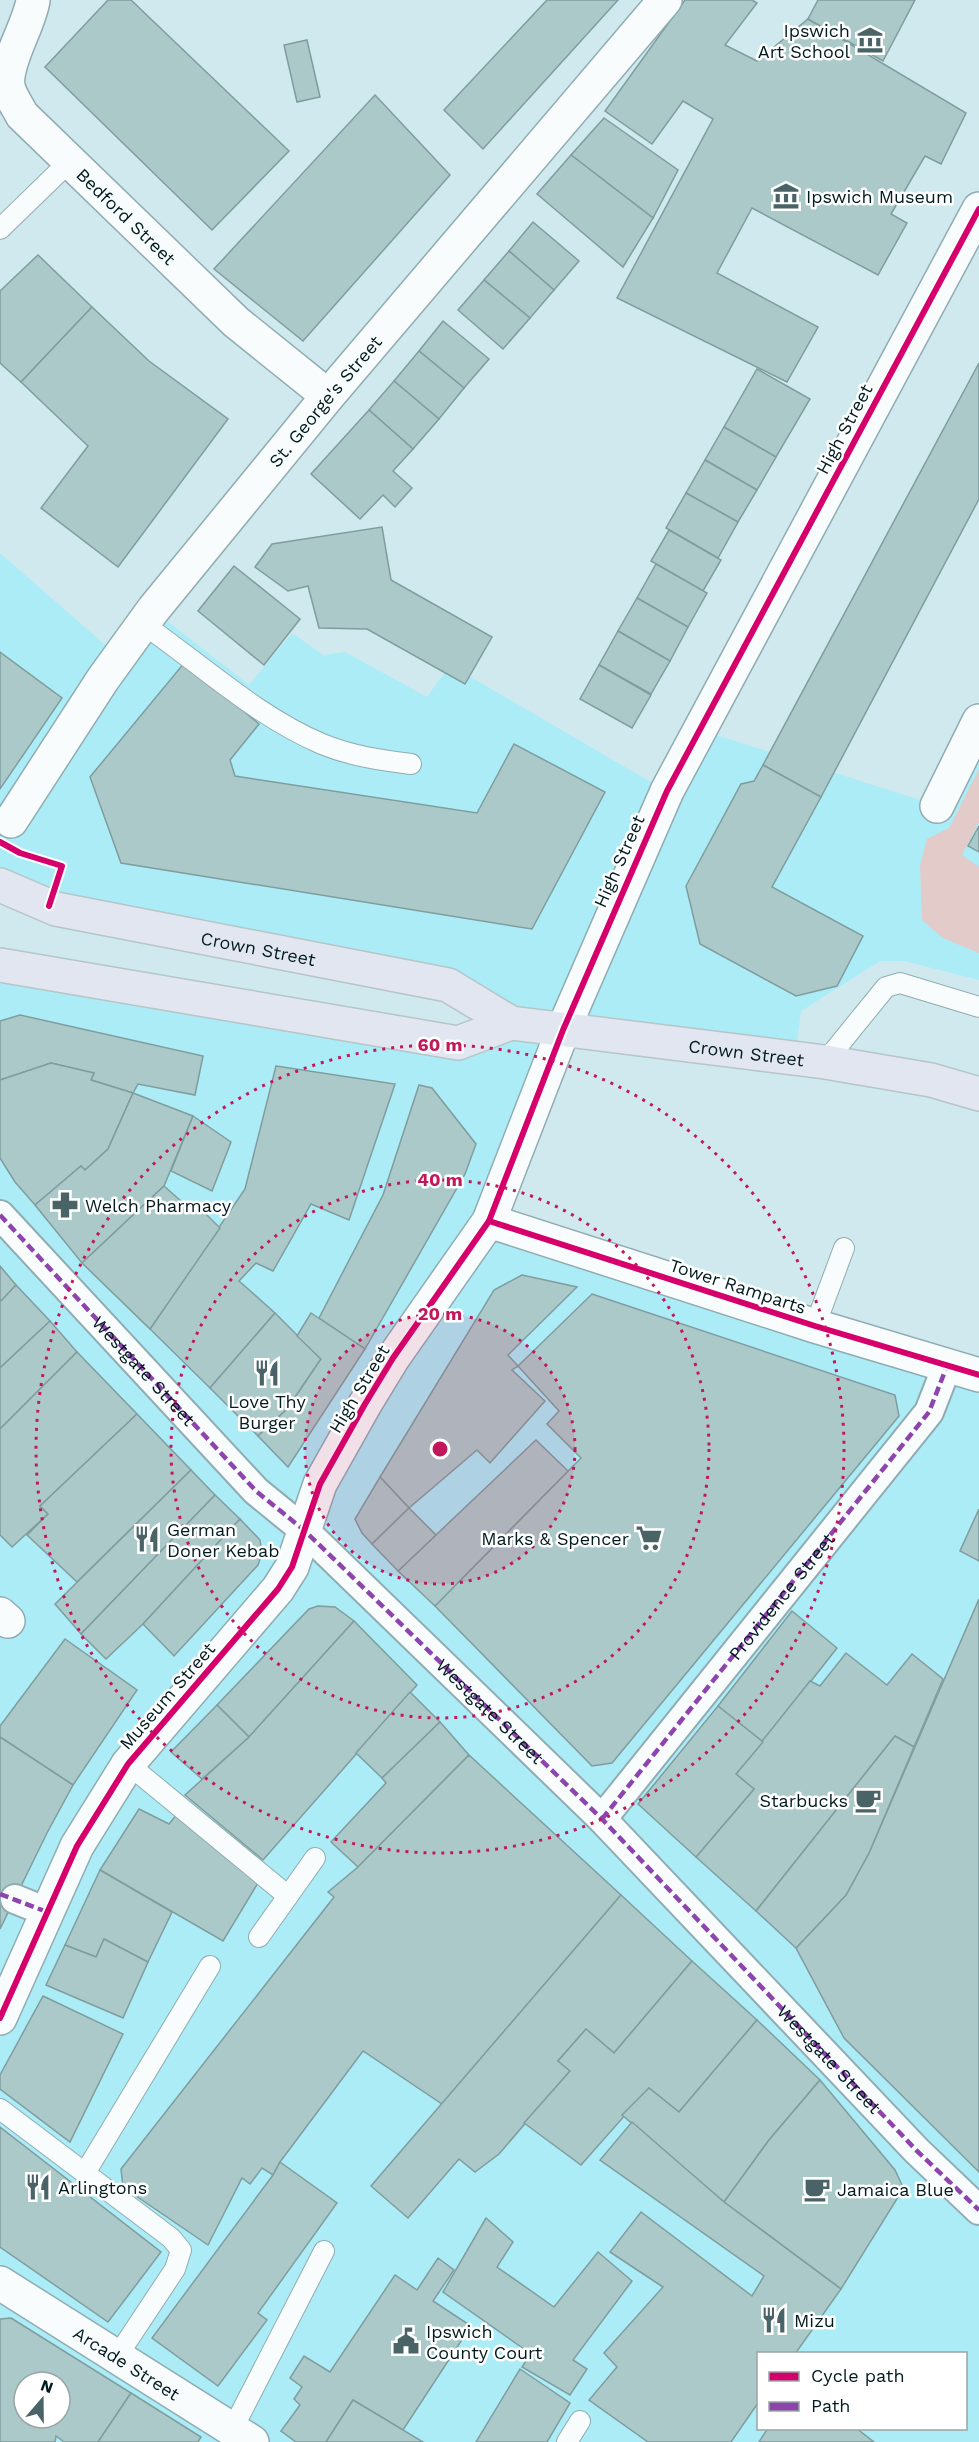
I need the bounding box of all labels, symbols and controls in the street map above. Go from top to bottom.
place label: Ipswich Art School [758,20,850,62]
museum icon: Ipswich Art School [855,25,885,55]
street label: Bedford Street [73,163,181,269]
museum icon: Ipswich Museum [771,181,801,211]
place label: Ipswich Museum [806,186,953,207]
street label: St. George's Street [264,331,386,471]
street label: High Street [811,380,877,478]
street label: High Street [589,811,649,911]
street label: Crown Street [199,927,318,970]
text: 60 m [418,1034,462,1055]
street label: Crown Street [687,1035,806,1070]
text: 40 m [417,1169,463,1190]
pharmacy icon: Welch Pharmacy [50,1190,80,1220]
place label: Welch Pharmacy [85,1195,232,1216]
street label: Tower Ramparts [667,1254,809,1318]
text: 20 m [418,1303,462,1324]
street label: Westgate Street [88,1311,200,1430]
street label: High Street [324,1341,394,1437]
restaurant icon: Love Thy Burger [252,1358,282,1388]
place label: Love Thy Burger [228,1391,306,1433]
centre of rings [430,1439,450,1459]
place label: German Doner Kebab [167,1519,280,1561]
supermarket icon: Marks & Spencer [634,1523,664,1553]
restaurant icon: German Doner Kebab [132,1524,162,1554]
place label: Marks & Spencer [481,1528,629,1549]
street label: Providence Street [724,1528,839,1664]
street label: Museum Street [115,1638,219,1754]
street label: Westgate Street [432,1654,549,1768]
cafe icon: Starbucks [853,1785,883,1815]
place label: Starbucks [759,1790,848,1811]
street label: Westgate Street [773,2000,886,2118]
restaurant icon: Arlingtons [23,2172,53,2202]
cafe icon: Jamaica Blue [802,2174,832,2204]
place label: Arlingtons [58,2177,147,2198]
place label: Jamaica Blue [837,2179,954,2200]
restaurant icon: Mizu [759,2305,789,2335]
place label: Mizu [794,2310,835,2331]
place label: Ipswich County Court [426,2321,543,2363]
street label: Arcade Street [70,2322,184,2405]
public building icon: Ipswich County Court [391,2326,421,2356]
legend [757,2352,967,2430]
text: Cycle path [811,2365,905,2386]
north arrow [12,2370,72,2430]
text: N [38,2375,56,2397]
text: Path [811,2395,851,2416]

